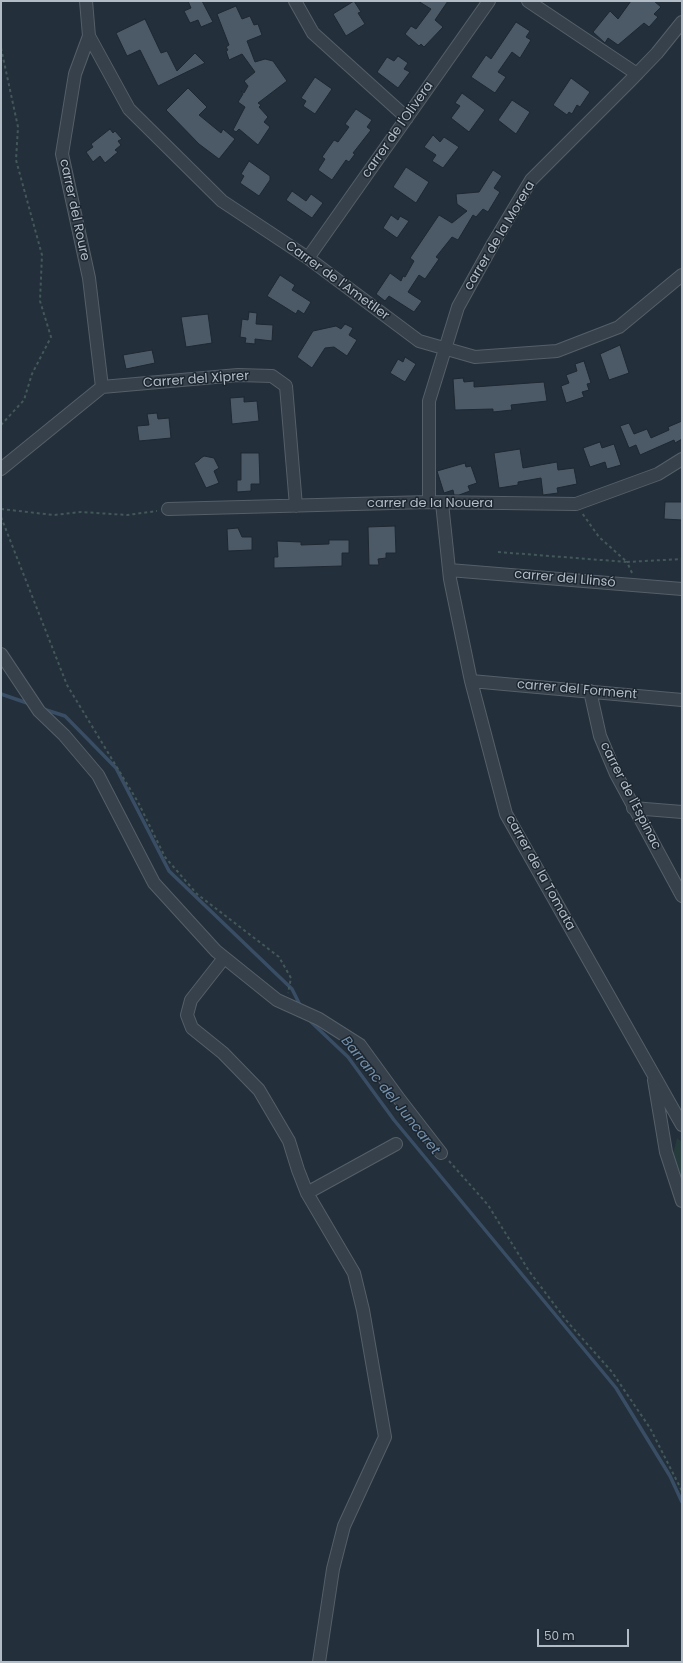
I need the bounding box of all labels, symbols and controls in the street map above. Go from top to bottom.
street label: carrer de l'Olivera [359,79,437,181]
street label: carrer del Roure [56,158,92,262]
street label: carrer de la Morera [461,179,539,293]
street label: Carrer de l'Ametller [282,238,392,324]
street label: Carrer del Xiprer [142,369,250,391]
street label: carrer de la Nouera [367,496,493,512]
street label: carrer del Llinsó [514,567,616,591]
street label: carrer del Forment [516,677,638,703]
street label: carrer de l'Espinac [596,740,664,852]
street label: carrer de la Tomata [502,813,578,933]
water label: Barranc del Juncaret [337,1033,443,1159]
scale bar [539,1621,631,1647]
text: 50 m [544,1627,575,1644]

